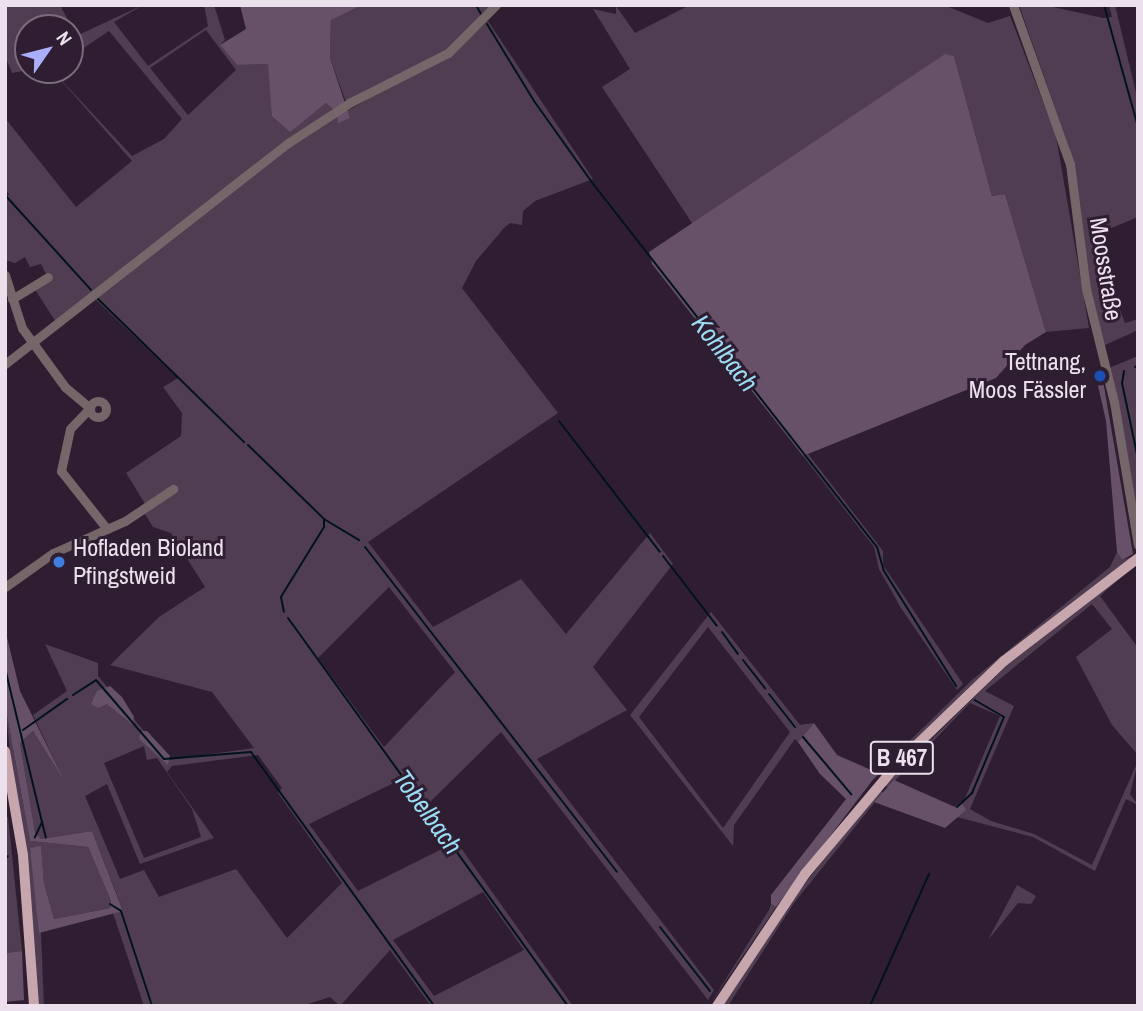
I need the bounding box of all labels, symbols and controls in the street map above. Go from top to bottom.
north arrow [14,14,84,84]
text: N [51,26,78,50]
street label: Moosstraße [1084,215,1128,323]
water label: Kohlbach [685,308,765,398]
place label: Tettnang, Moos Fässler [969,348,1086,404]
marker: Tettnang, Moos Fässler [1092,368,1108,384]
place label: Hofladen Bioland Pfingstweid [73,534,224,590]
marker: Hofladen Bioland Pfingstweid [51,554,67,570]
road number: B 467 [869,738,935,778]
water label: Tobelbach [387,764,469,860]

